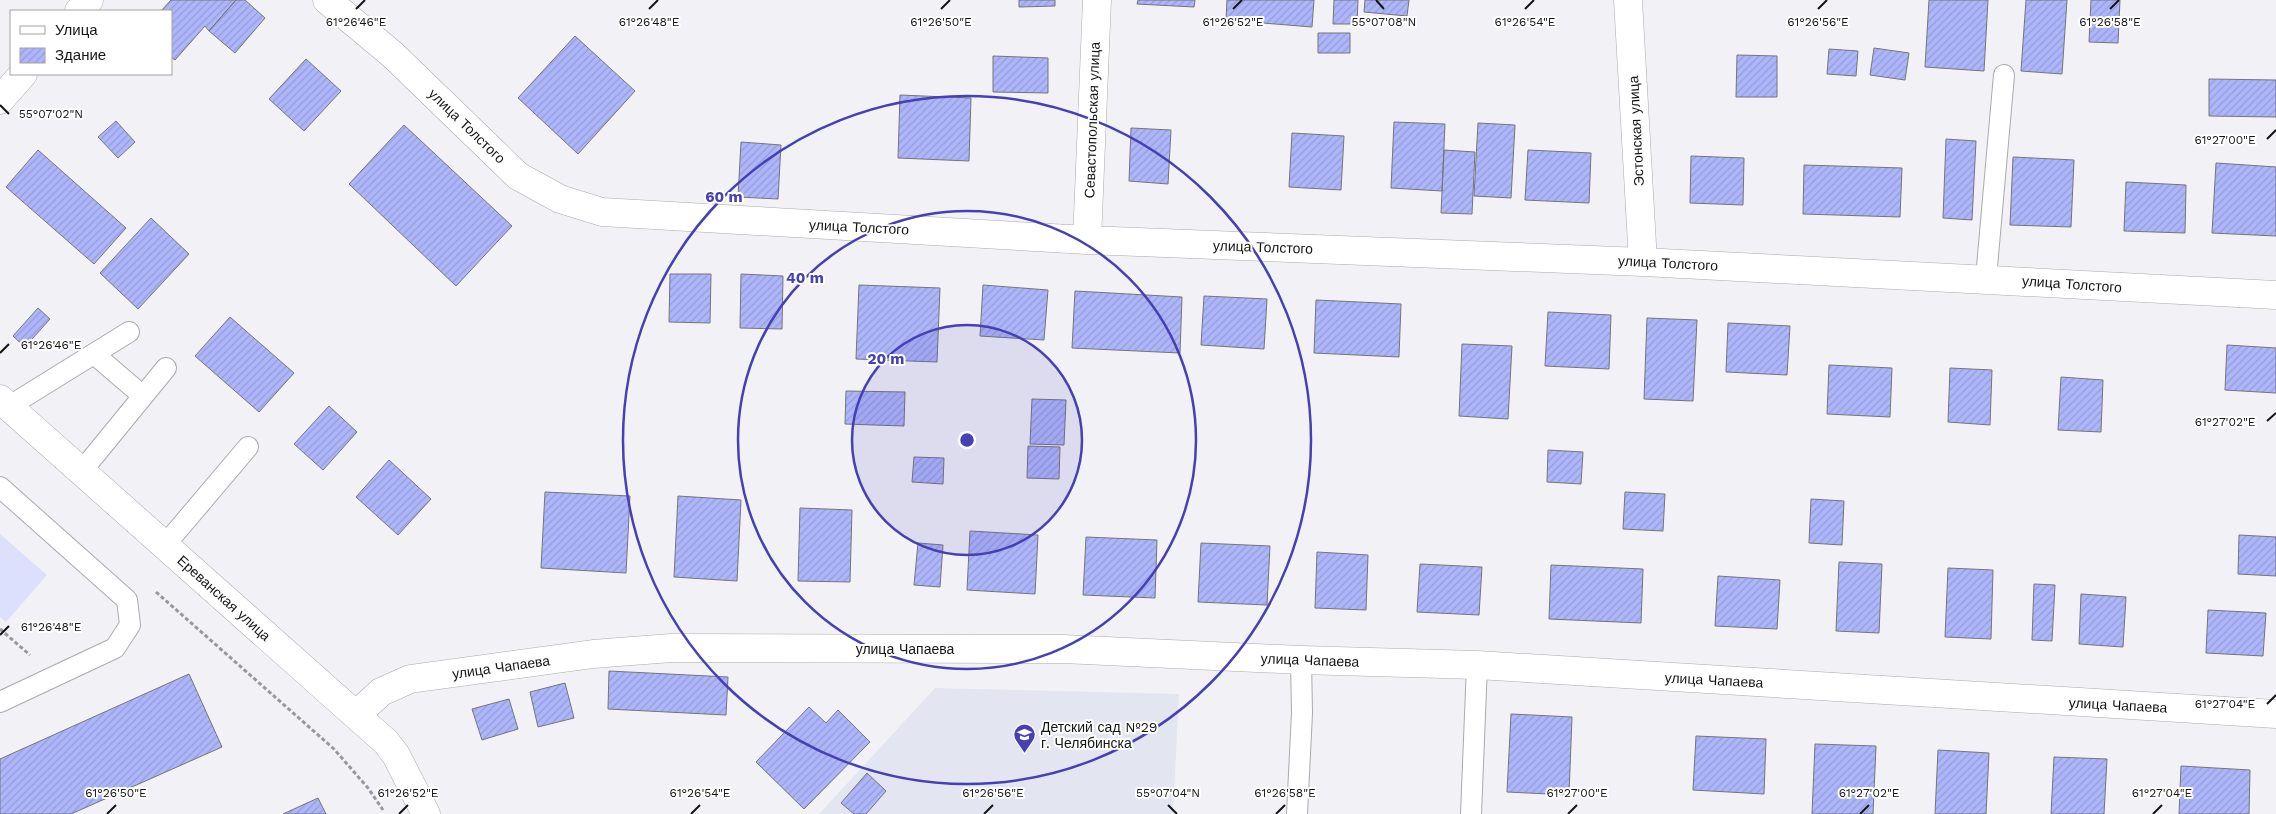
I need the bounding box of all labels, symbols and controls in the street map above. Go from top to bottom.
legend [10,10,172,75]
text: 61°26'46"E [326,15,387,29]
text: 61°26'48"E [619,15,680,29]
text: 61°26'50"E [910,15,972,29]
text: 61°26'52"E [1202,15,1264,29]
text: 55°07'08"N [1352,15,1416,29]
text: 61°26'54"E [1495,15,1556,29]
text: 61°26'56"E [1787,15,1849,29]
text: 61°26'58"E [2079,15,2141,29]
text: Улица [55,21,98,39]
street label: Севастопольская улица [1081,41,1103,199]
text: Здание [55,46,106,64]
street label: Эстонская улица [1625,75,1647,187]
street label: улица Толстого [425,86,509,167]
text: 55°07'02"N [19,107,83,121]
text: 61°27'00"E [2194,133,2256,147]
text: 60 m [705,188,743,206]
street label: улица Толстого [809,216,910,238]
street label: улица Толстого [1213,237,1313,257]
street label: улица Толстого [1618,252,1719,274]
text: 40 m [786,269,824,287]
street label: улица Толстого [2022,273,2123,295]
text: 61°26'46"E [21,338,82,352]
text: 20 m [867,350,905,368]
text: 61°27'02"E [2195,415,2256,429]
centre of rings [958,431,976,449]
street label: Ереванская улица [174,552,274,644]
text: 61°26'48"E [21,620,82,634]
street label: улица Чапаева [856,641,955,657]
street label: улица Чапаева [1260,650,1360,670]
street label: улица Чапаева [451,652,551,682]
street label: улица Чапаева [1664,669,1764,691]
street label: улица Чапаева [2068,694,2168,716]
text: 61°27'04"E [2195,697,2256,711]
place label: Детский сад №29 г. Челябинска [1041,719,1157,751]
school or university icon: Детский сад №29 г. Челябинска [1013,723,1037,754]
text: 61°26'50"E [85,786,147,800]
text: 61°26'52"E [377,786,439,800]
text: 61°26'54"E [670,786,731,800]
text: 61°26'56"E [962,786,1024,800]
text: 55°07'04"N [1136,786,1200,800]
text: 61°26'58"E [1254,786,1316,800]
text: 61°27'00"E [1546,786,1608,800]
text: 61°27'02"E [1839,786,1900,800]
text: 61°27'04"E [2132,786,2193,800]

